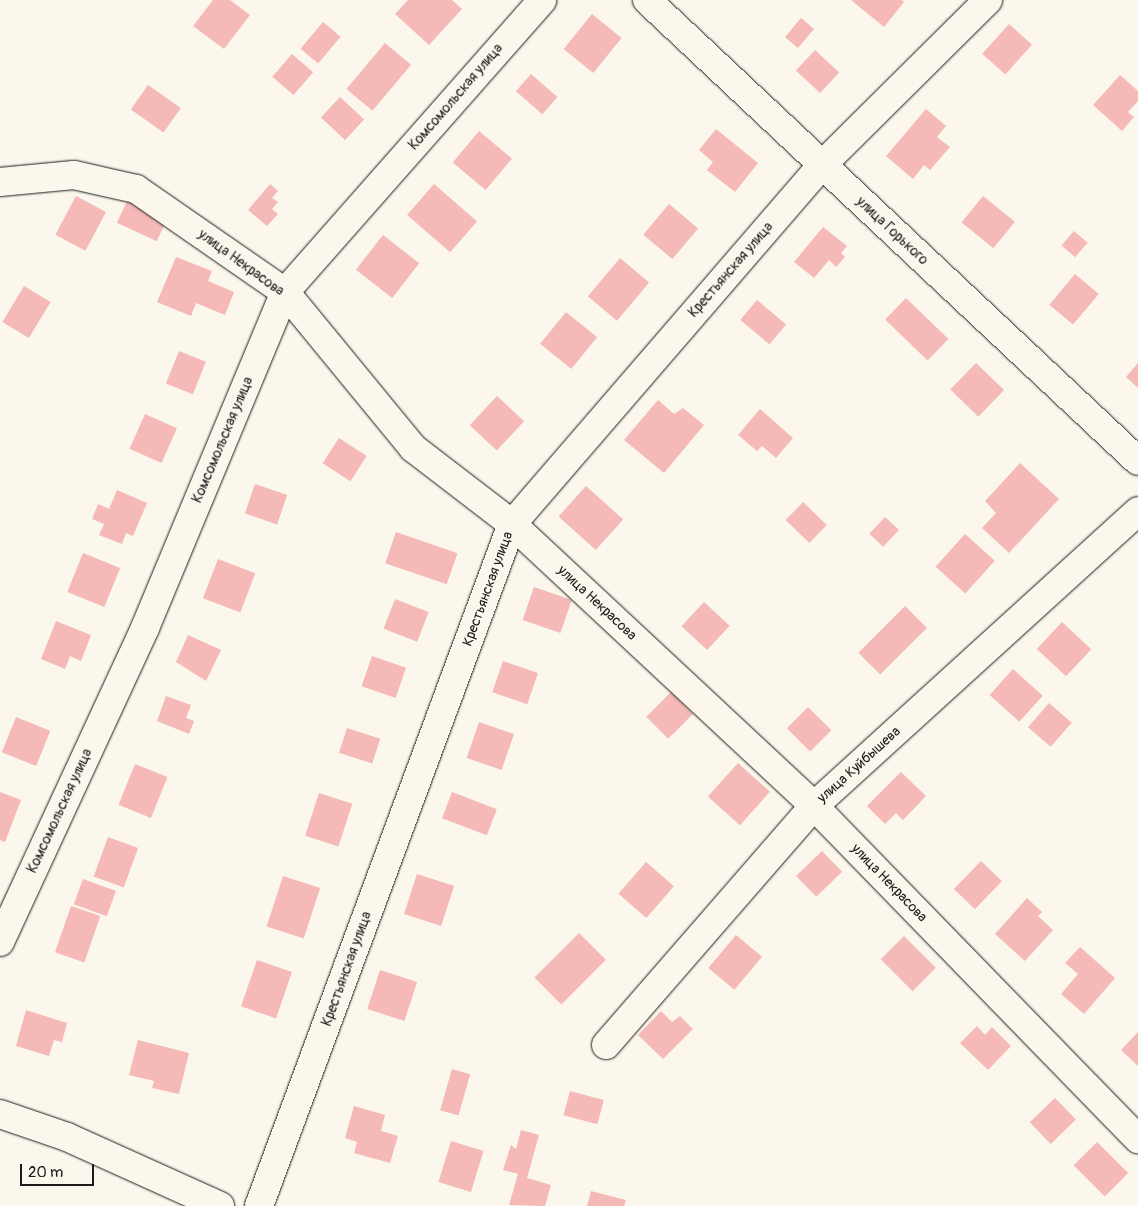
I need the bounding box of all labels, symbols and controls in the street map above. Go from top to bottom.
street label: Комсомольская улица [405,40,507,154]
street label: улица Горького [853,193,931,269]
street label: Крестьянская улица [685,219,777,321]
street label: улица Некрасова [195,226,287,300]
street label: Комсомольская улица [189,374,257,506]
street label: Крестьянская улица [459,529,517,649]
street label: улица Некрасова [554,562,640,644]
street label: улица Куйбышева [814,723,904,807]
street label: Комсомольская улица [24,746,96,876]
street label: улица Некрасова [848,840,930,926]
street label: Крестьянская улица [318,909,376,1029]
scale bar [22,1154,96,1186]
text: 20 m [28,1163,63,1182]

